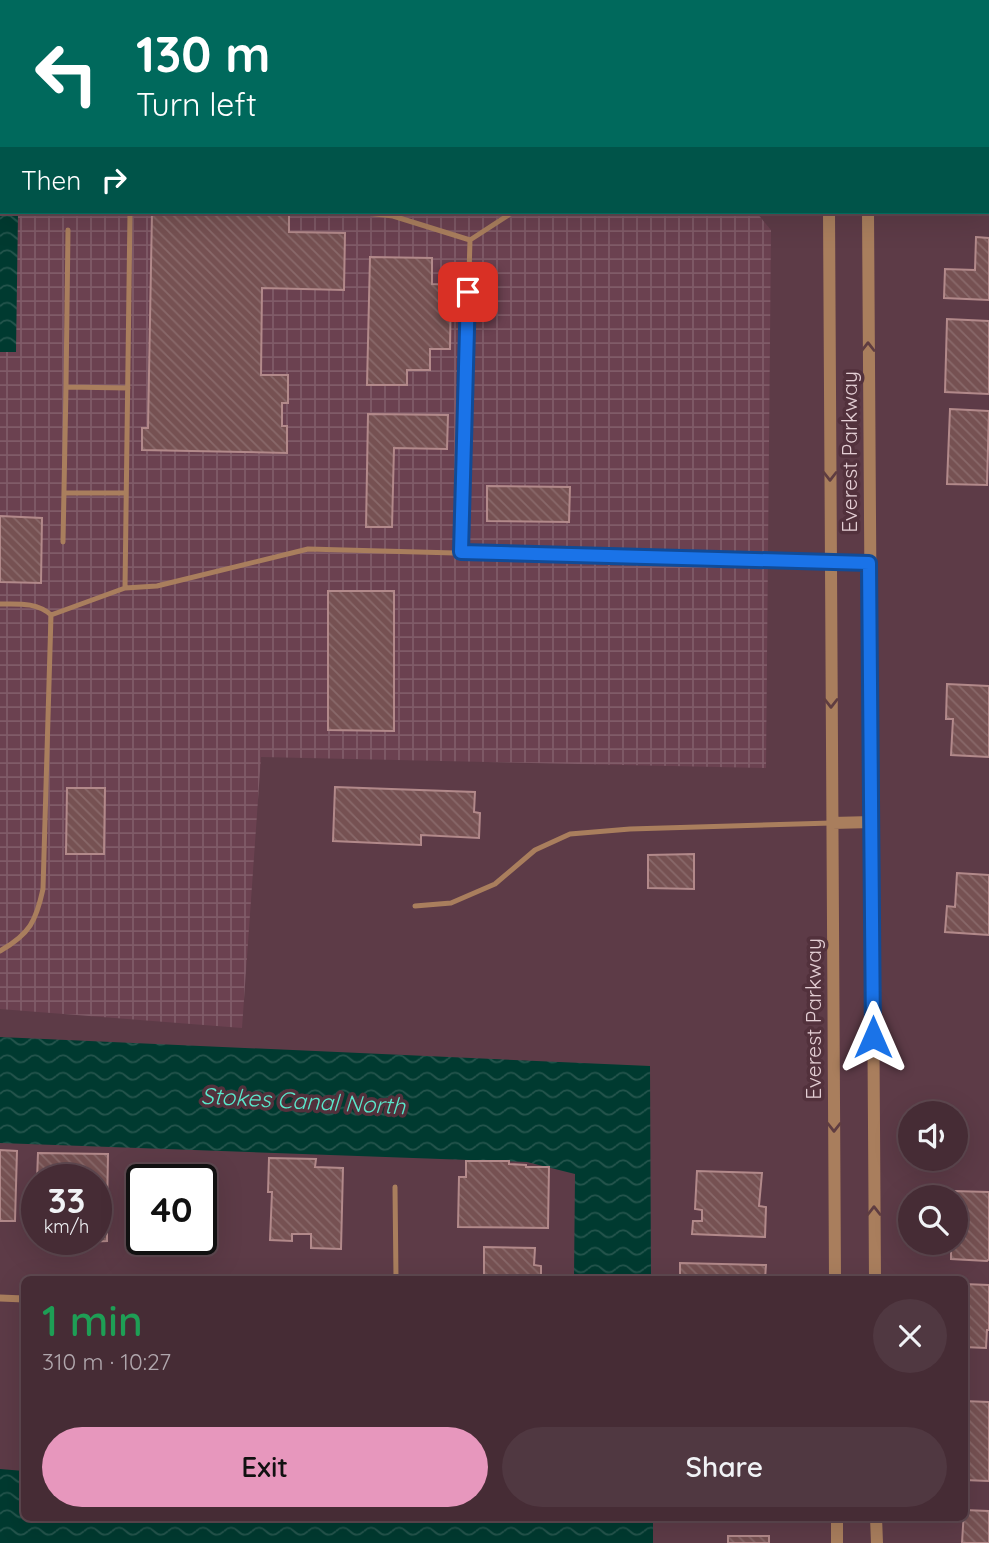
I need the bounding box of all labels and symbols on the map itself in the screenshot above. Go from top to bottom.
pin [438,262,498,322]
one-way arrow [861,341,876,352]
street label: Everest Parkway [836,371,862,533]
one-way arrow [822,471,838,482]
one-way arrow [823,699,839,709]
street label: Everest Parkway [800,938,826,1100]
position arrow [836,1000,910,1074]
water label: Stokes Canal North [200,1081,407,1120]
one-way arrow [826,1122,842,1133]
speed limit sign: 40 [126,1164,217,1255]
one-way arrow [867,1205,882,1216]

